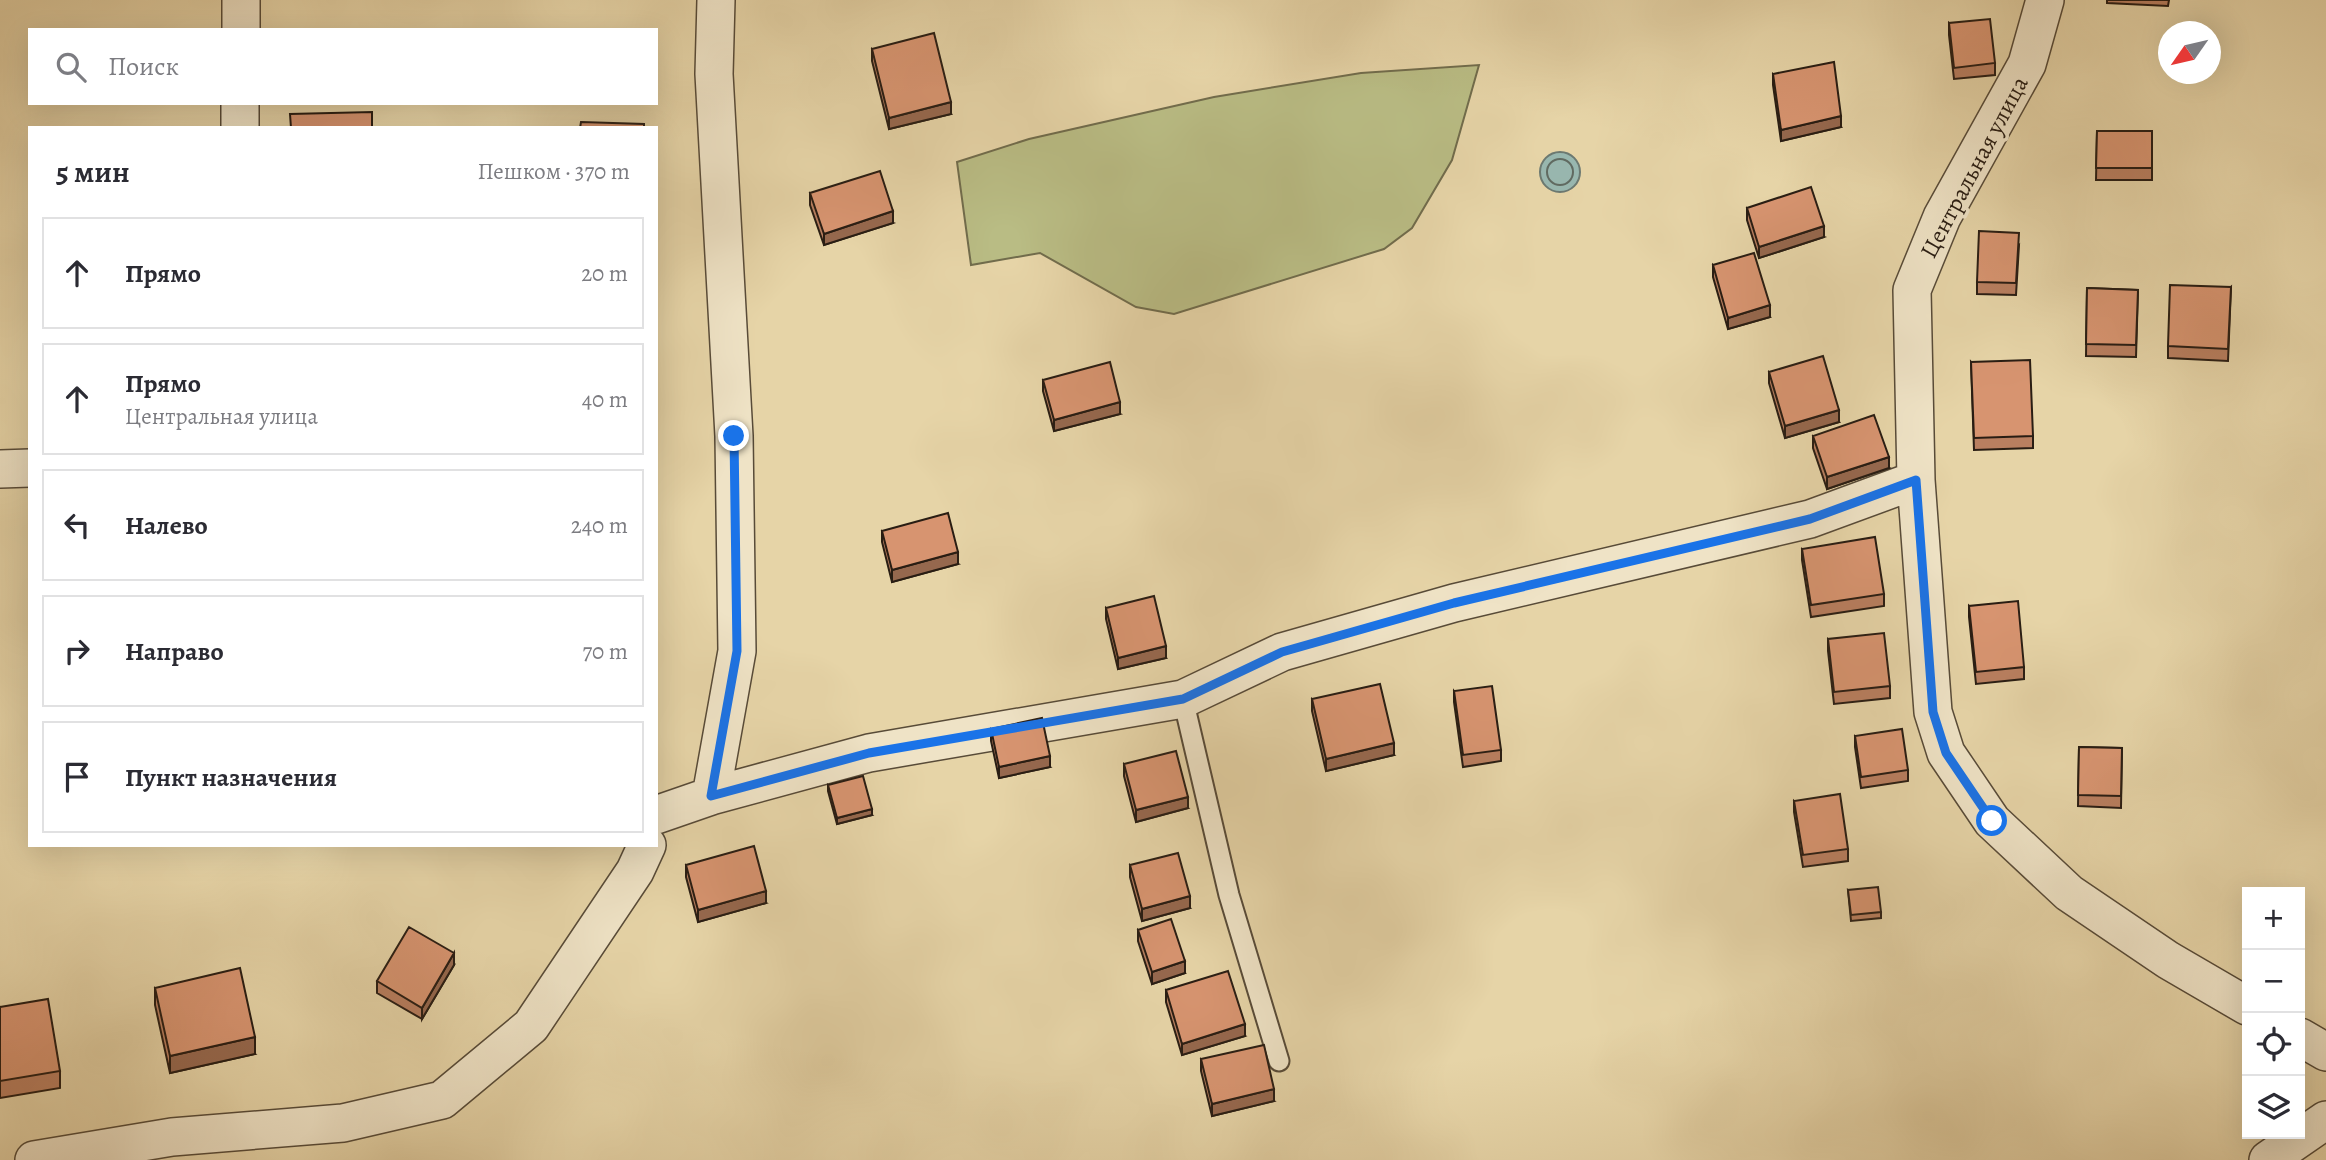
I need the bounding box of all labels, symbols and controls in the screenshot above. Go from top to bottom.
north arrow [2158,21,2221,84]
search box [28,28,658,105]
icon: search [52,48,90,86]
text: Поиск [108,49,179,84]
street label: Центральная улица [1913,71,2035,263]
text: 5 мин [56,152,130,192]
text: Пешком · 370 m [477,156,630,187]
icon: ahead [58,254,96,292]
text: Прямо [125,256,201,291]
text: 20 m [581,258,628,289]
text: Прямо [125,366,201,401]
icon: ahead [58,380,96,418]
text: 40 m [582,384,628,415]
text: Центральная улица [125,401,318,432]
route end [718,420,749,451]
icon: left [58,506,96,544]
text: Налево [125,508,208,543]
text: 240 m [571,510,628,541]
icon: right [58,632,96,670]
text: Направо [125,634,224,669]
text: 70 m [582,636,628,667]
icon: arrive [58,758,96,796]
text: Пункт назначения [125,760,337,795]
route start [1976,805,2007,836]
map controls [2242,887,2305,1139]
button: + [2242,887,2305,950]
button: − [2242,950,2305,1013]
button: locate [2242,1013,2305,1076]
button: layers [2242,1076,2305,1139]

